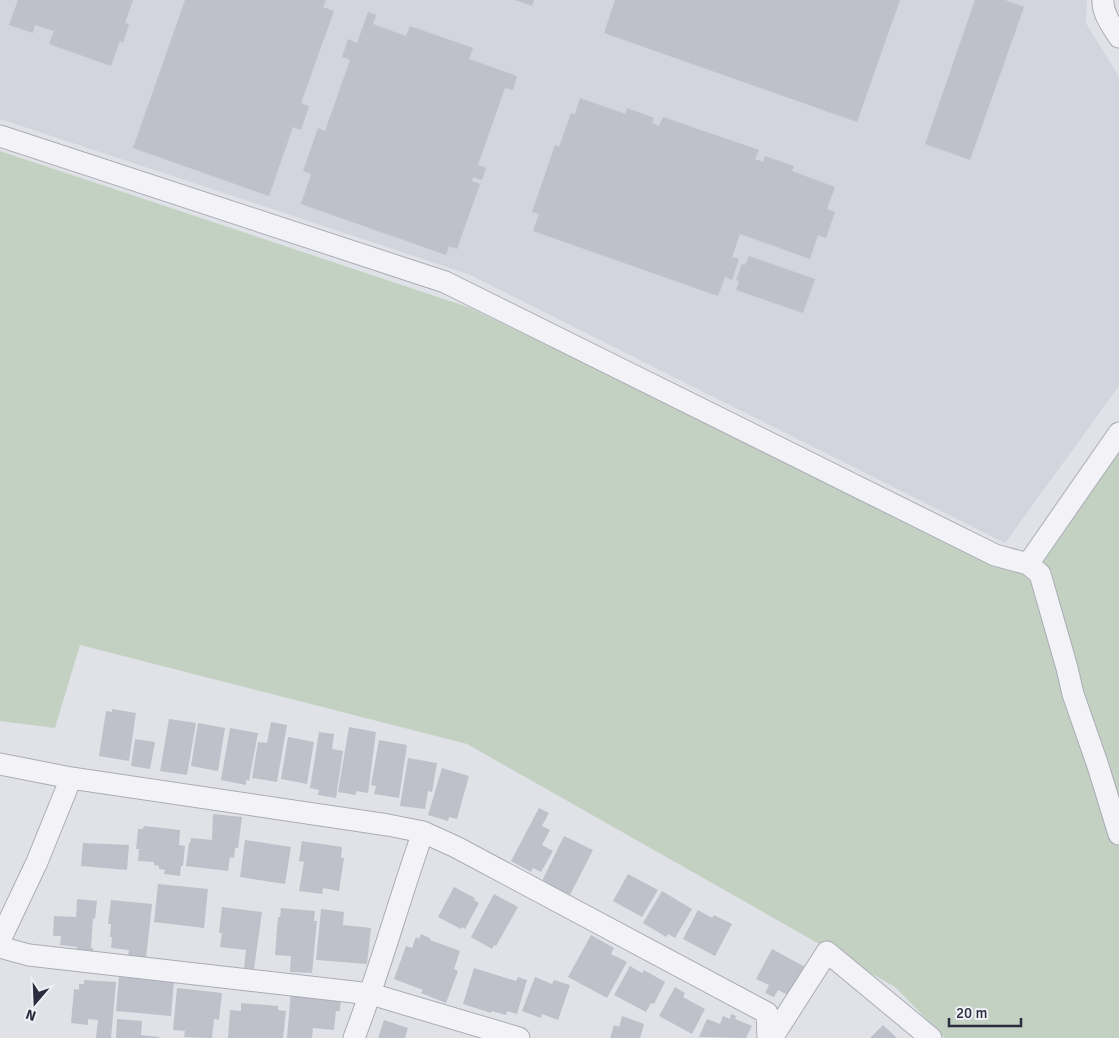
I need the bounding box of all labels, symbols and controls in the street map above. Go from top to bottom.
north arrow [10,978,60,1028]
scale bar [949,996,1022,1028]
text: 20 m [956,1004,987,1022]
text: N [24,1005,38,1024]

